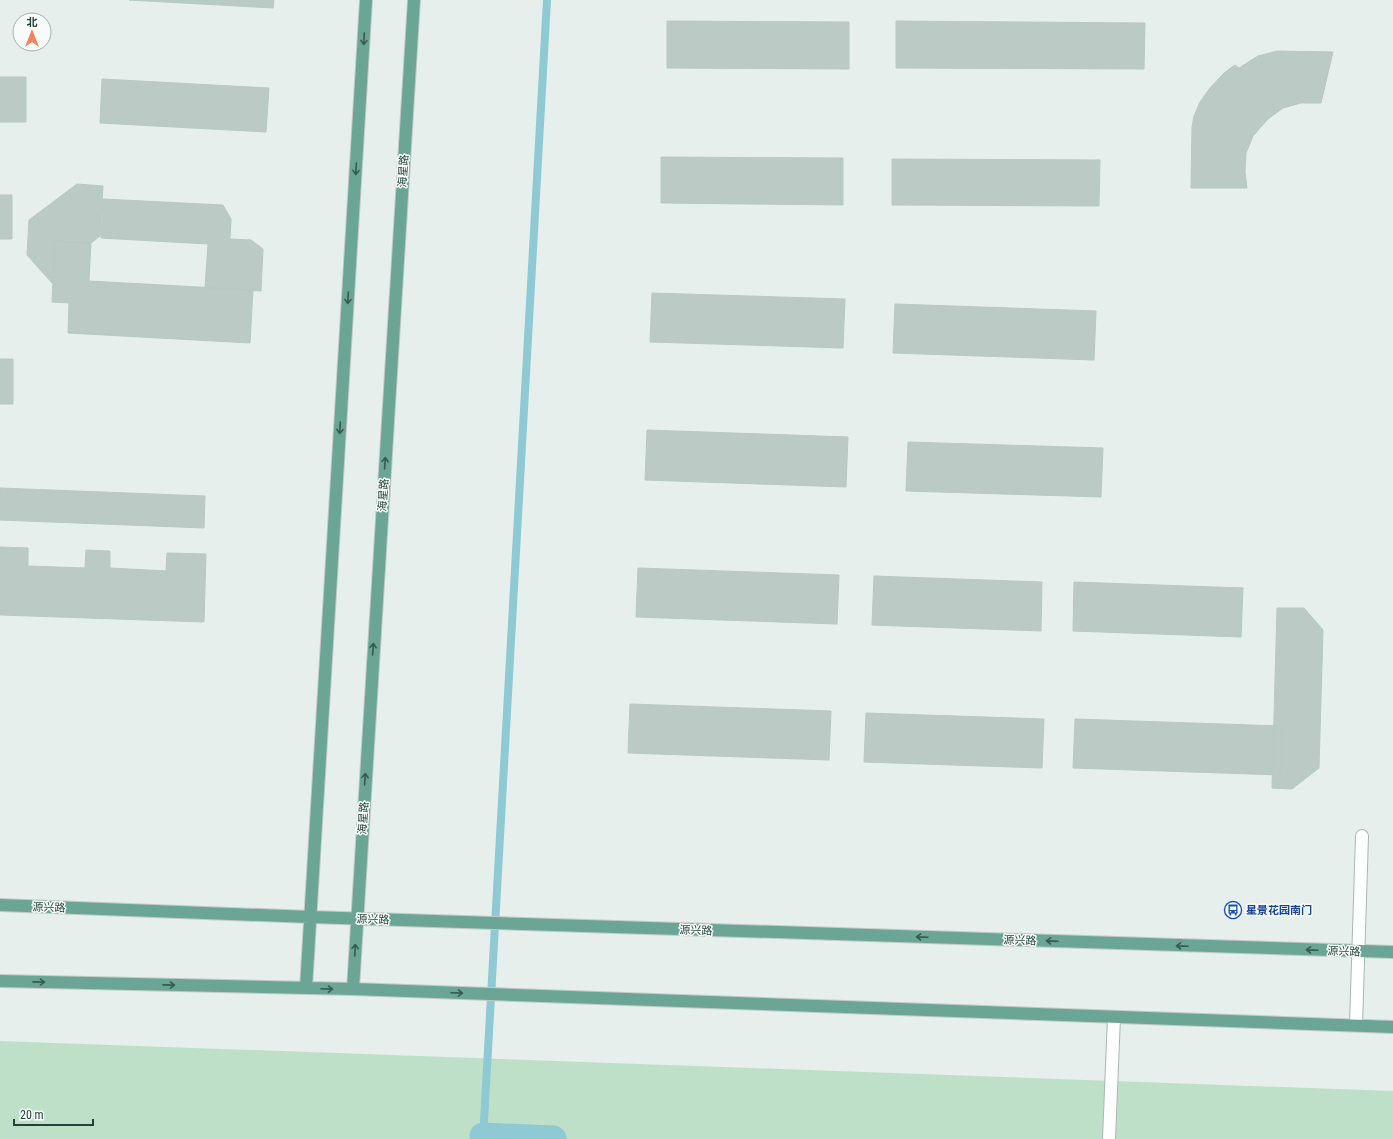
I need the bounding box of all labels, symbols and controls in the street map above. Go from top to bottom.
north arrow [12,12,52,52]
text: 北 [27,16,38,29]
one-way arrow [360,32,367,45]
street label: 海星路 [396,154,411,188]
one-way arrow [352,162,359,175]
one-way arrow [344,291,351,304]
one-way arrow [336,421,343,434]
one-way arrow [381,457,388,470]
street label: 海星路 [376,478,391,512]
one-way arrow [370,643,377,656]
one-way arrow [362,773,369,786]
street label: 海星路 [356,801,371,835]
street label: 源兴路 [32,900,66,915]
bus stop icon: 星景花园南门 [1223,900,1243,920]
place label: 星景花园南门 [1246,904,1312,917]
street label: 源兴路 [356,912,390,927]
street label: 源兴路 [679,923,713,938]
one-way arrow [916,933,929,941]
street label: 源兴路 [1003,933,1037,948]
one-way arrow [1046,938,1059,945]
one-way arrow [1176,942,1189,949]
one-way arrow [351,944,359,957]
street label: 源兴路 [1327,944,1361,959]
one-way arrow [1306,946,1319,954]
one-way arrow [32,978,45,986]
one-way arrow [162,981,175,989]
one-way arrow [320,985,333,992]
one-way arrow [450,989,463,997]
scale bar [14,1101,93,1127]
text: 20 m [20,1108,44,1122]

